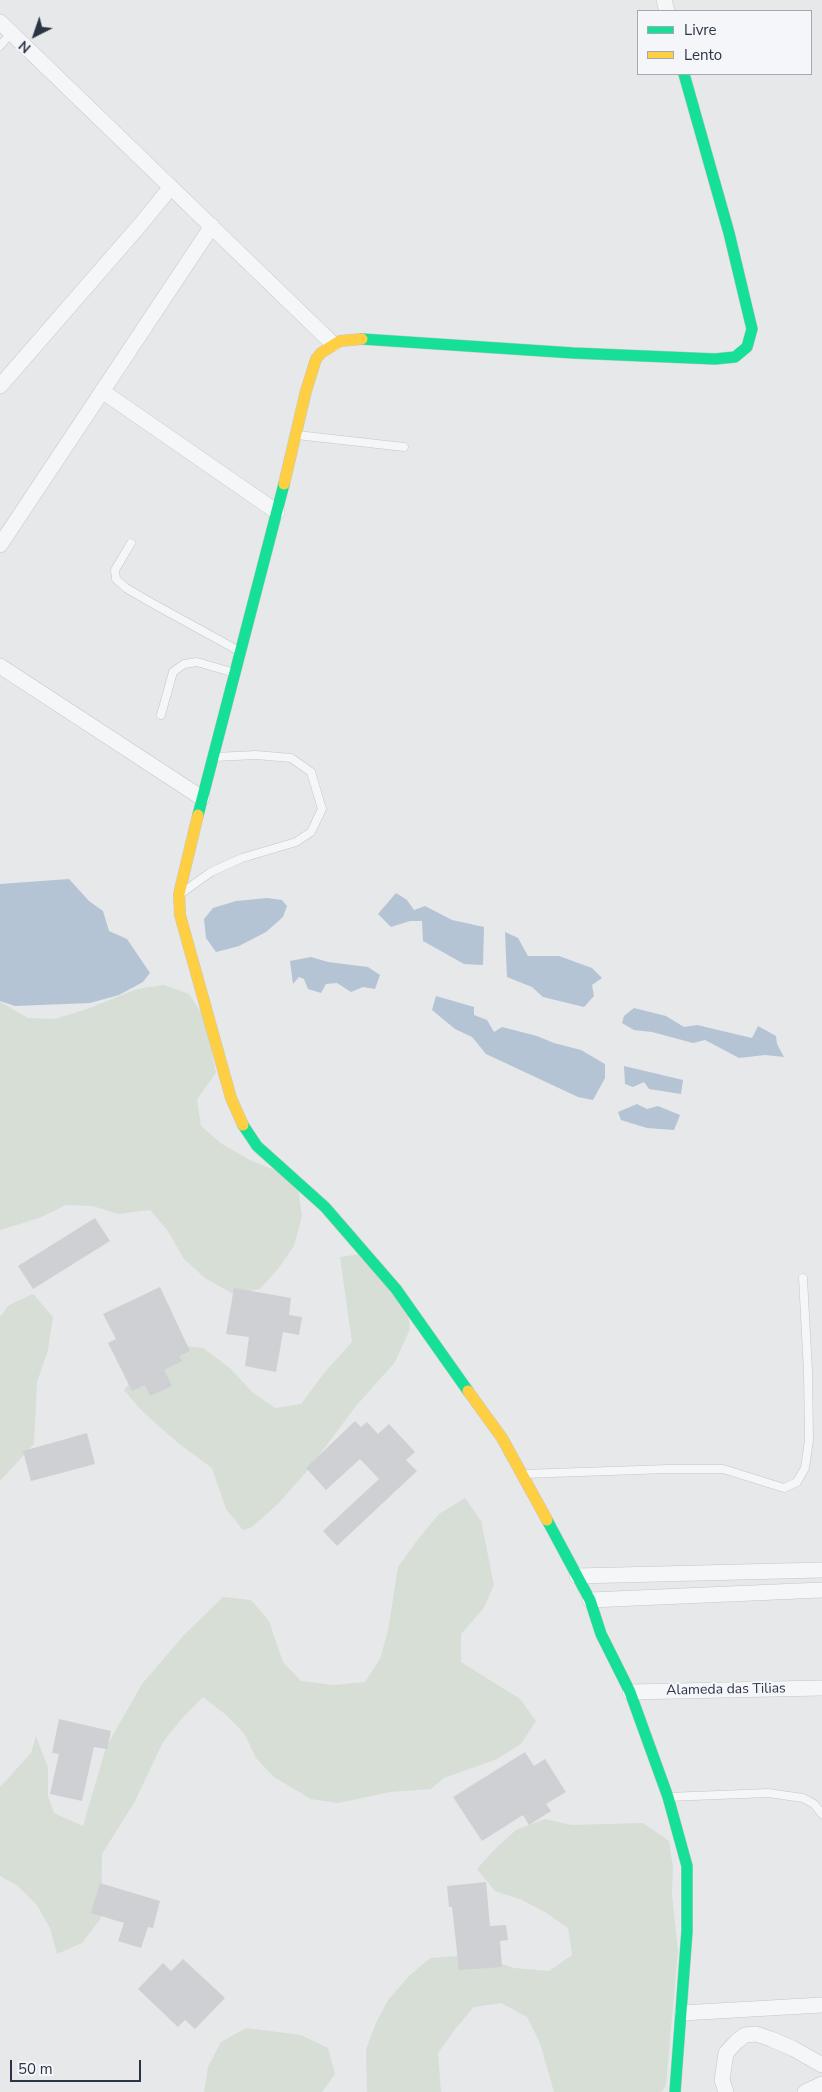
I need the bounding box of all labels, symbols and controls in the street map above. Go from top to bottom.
north arrow [10,10,60,60]
legend [637,10,812,75]
text: Livre [684,20,717,40]
text: N [15,36,35,57]
text: Lento [684,45,722,65]
street label: Alameda das Tilias [666,1681,786,1699]
scale bar [12,2050,144,2082]
text: 50 m [18,2059,53,2079]

